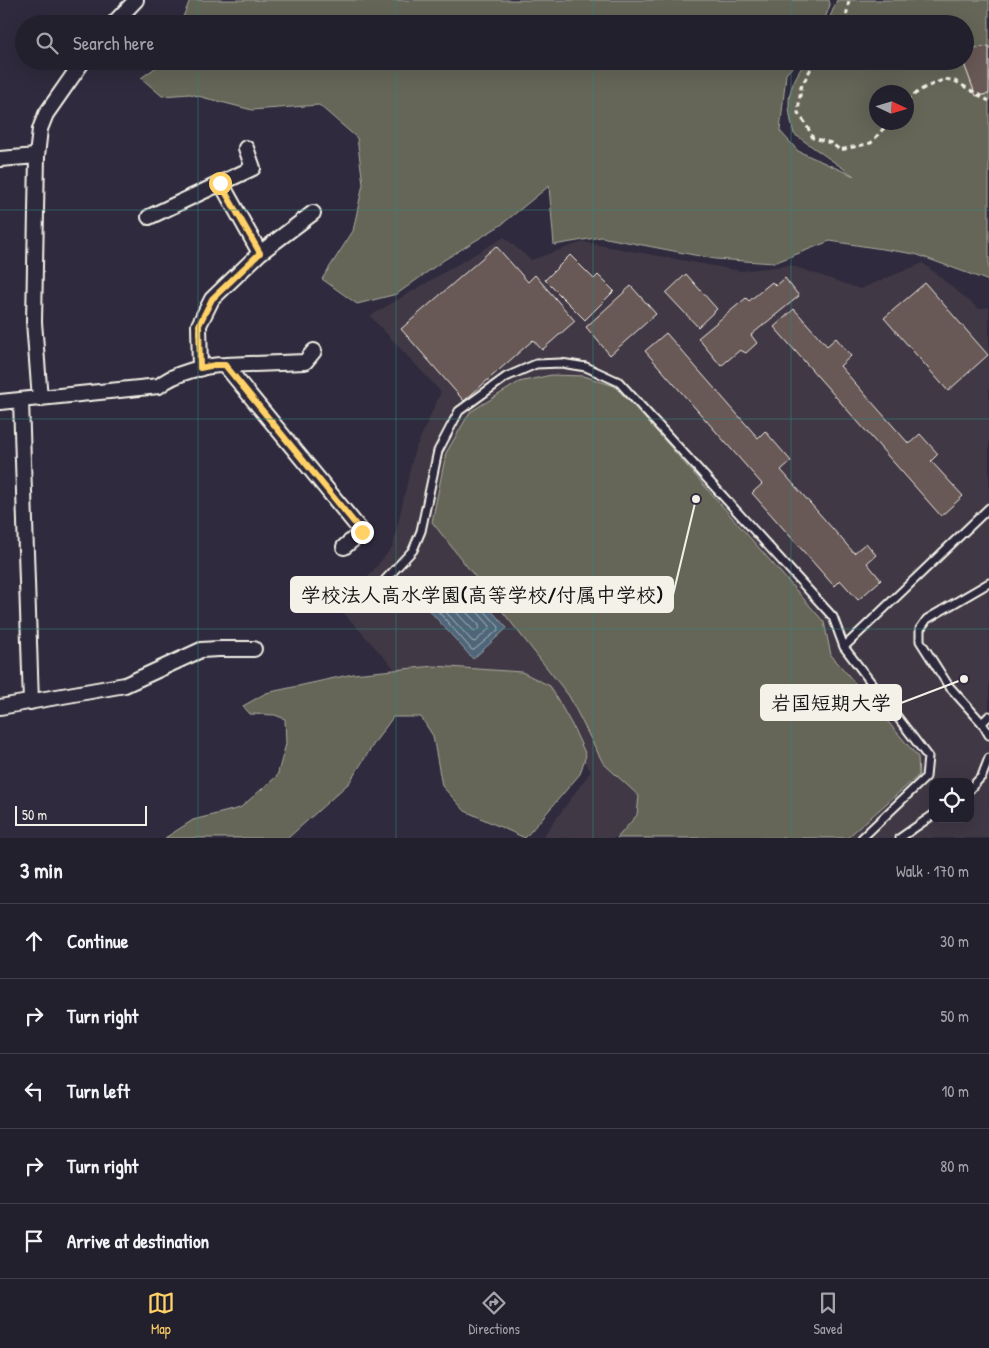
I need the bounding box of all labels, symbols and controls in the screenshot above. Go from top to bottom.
search box [15,15,974,70]
icon: search [33,29,61,57]
text: Search here [73,30,154,56]
north arrow [869,85,914,130]
route start [209,172,232,195]
route end [351,521,374,544]
callout: 学校法人高水学園(高等学校/付属中学校) [291,577,673,612]
text: 学校法人高水学園(高等学校/付属中学校) [301,581,663,608]
callout: 岩国短期大学 [761,685,901,720]
text: 岩国短期大学 [771,689,891,716]
map controls [929,778,974,823]
button: locate [929,778,974,823]
scale bar [15,803,148,826]
text: 50 m [22,805,47,824]
text: 3 min [20,856,63,885]
text: Walk · 170 m [896,860,969,882]
icon: ahead [20,927,48,955]
text: Continue [67,928,128,954]
text: 30 m [940,930,969,952]
icon: right [20,1002,48,1030]
text: Turn right [67,1003,138,1029]
text: 50 m [941,1005,969,1027]
icon: left [20,1077,48,1105]
text: Turn left [67,1078,130,1104]
text: 10 m [941,1080,969,1102]
icon: right [20,1152,48,1180]
text: Turn right [67,1153,138,1179]
text: 80 m [940,1155,969,1177]
icon: arrive [20,1227,48,1255]
text: Arrive at destination [67,1228,209,1254]
tab: Map [147,1289,175,1338]
tab: Directions [468,1289,520,1338]
tab: Saved [814,1289,842,1338]

